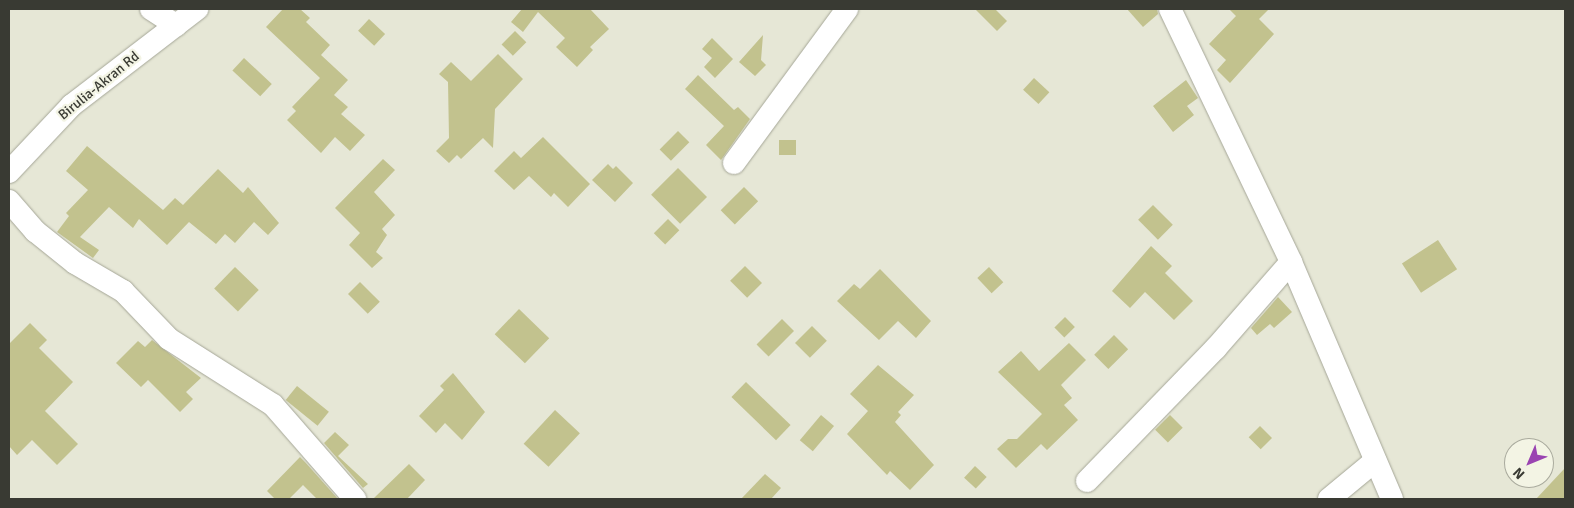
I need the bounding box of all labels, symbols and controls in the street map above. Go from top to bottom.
street label: Birulia-Akran Rd [55,48,143,124]
north arrow [1504,438,1554,488]
text: N [1509,464,1528,483]

